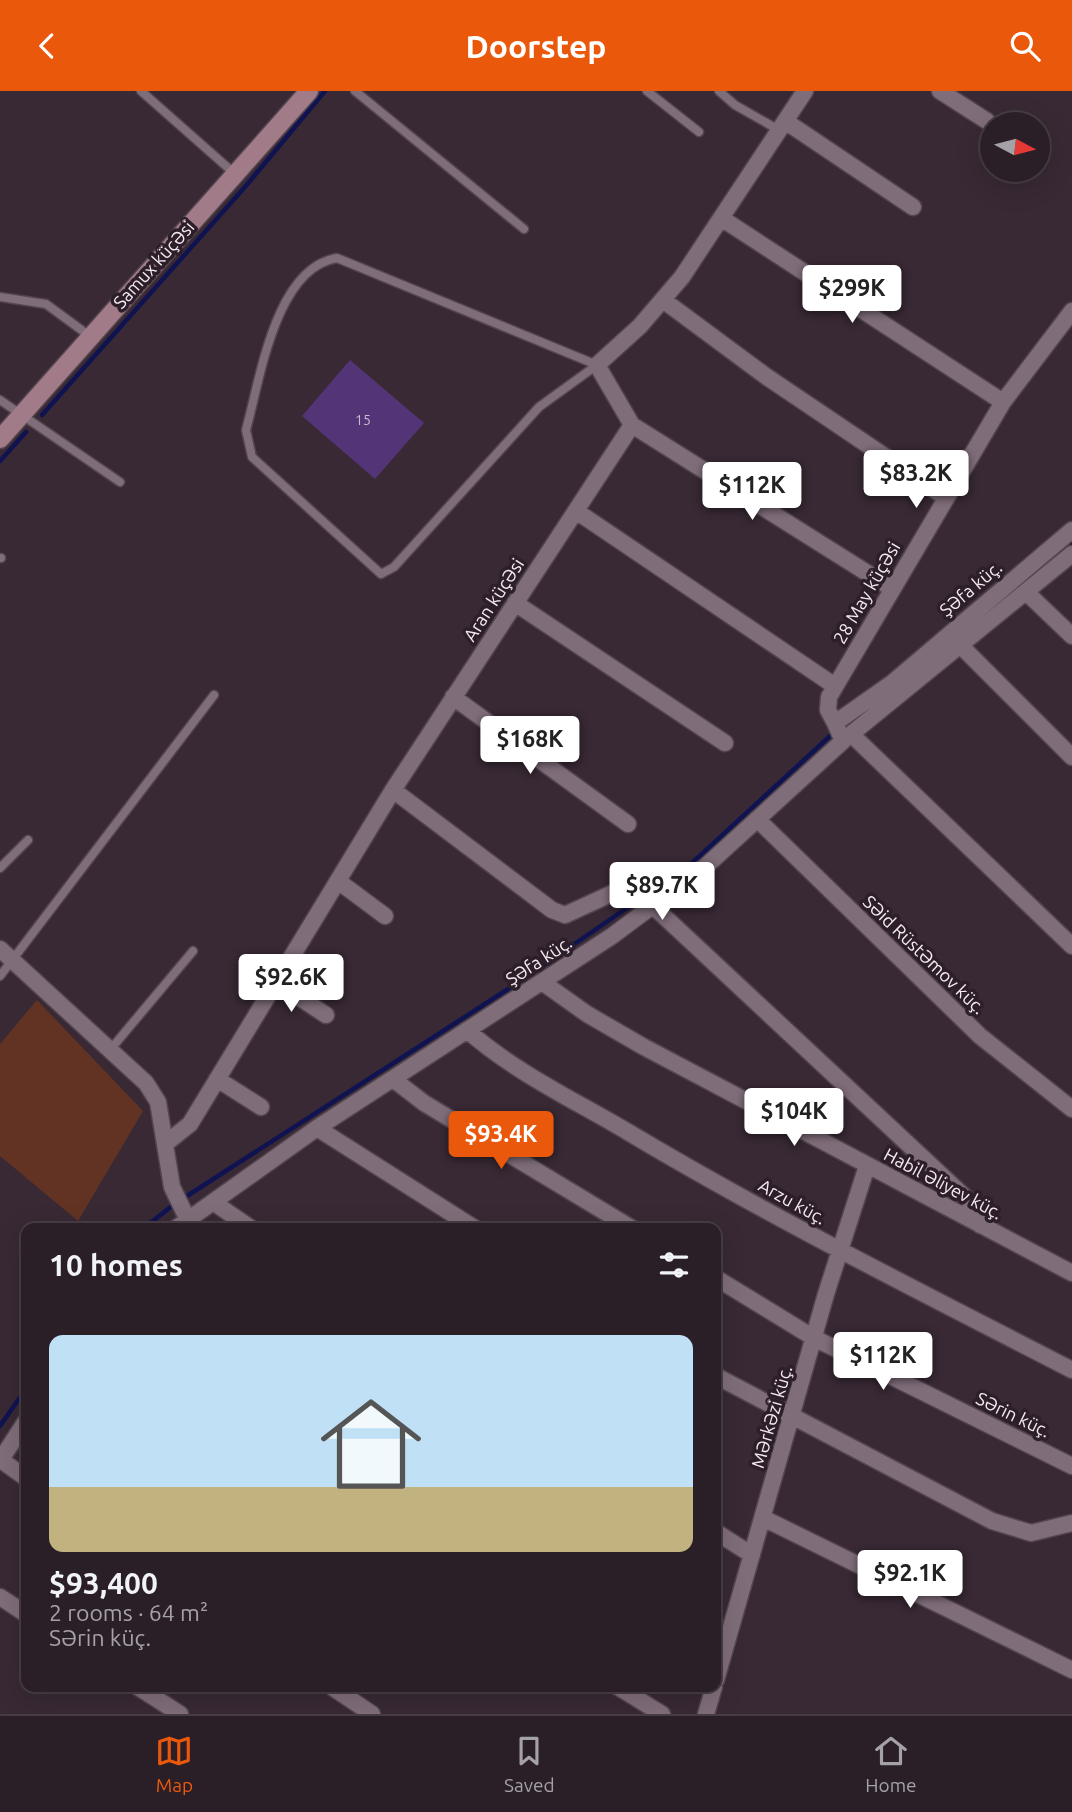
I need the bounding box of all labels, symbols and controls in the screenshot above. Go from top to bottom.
icon: back [28,27,66,65]
icon: search [1006,27,1044,65]
text: Doorstep [465,28,607,64]
north arrow [980,112,1050,182]
map controls [980,112,1050,182]
street label: Samux küçəsi [109,217,198,312]
pin: $299K [803,265,901,325]
text: $299K [818,275,886,300]
house number: 15 [355,412,371,428]
pin: $83.2K [859,451,973,510]
text: $83.2K [880,460,952,485]
pin: $112K [703,463,801,522]
text: $112K [718,472,786,497]
street label: 28 May küçəsi [829,538,903,647]
street label: Aran küçəsi [459,554,527,645]
street label: Şəfa küç. [935,557,1005,620]
pin: $168K [481,717,579,776]
text: $168K [496,726,564,751]
pin: $89.7K [605,863,719,922]
text: $89.7K [626,872,698,897]
street label: Səid Rüstəmov küç. [860,891,990,1017]
street label: Şəfa küç. [502,931,575,989]
pin: $92.6K [234,955,348,1014]
text: $92.6K [255,964,327,989]
pin: $104K [745,1089,843,1148]
text: $104K [760,1098,828,1123]
pin: $93.4K [444,1111,558,1171]
text: $93.4K [465,1121,537,1146]
street label: Habil Əliyev küç. [881,1144,1006,1223]
street label: Arzu küç. [755,1175,830,1228]
icon: filters [655,1246,693,1284]
text: 10 homes [49,1248,183,1282]
pin: $112K [834,1333,932,1392]
text: $112K [849,1342,917,1367]
street label: Mərkəzi küç. [747,1363,795,1470]
icon: home [308,1381,434,1507]
street label: Sərin küç. [973,1388,1054,1441]
pin: $92.1K [853,1551,967,1610]
text: $92.1K [874,1560,946,1585]
text: $93,400 [49,1566,158,1600]
text: 2 rooms · 64 m² [49,1600,208,1625]
text: Sərin küç. [49,1625,151,1650]
tab: Map [155,1732,193,1796]
tab: Saved [504,1732,555,1796]
tab: Home [865,1732,917,1796]

